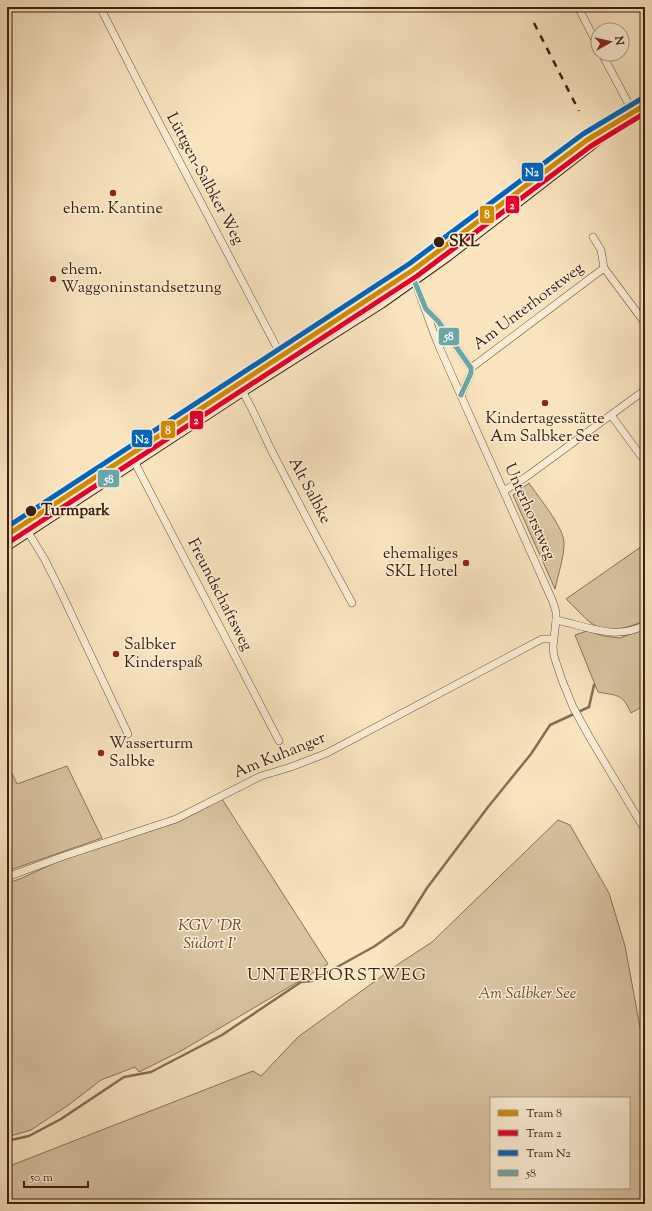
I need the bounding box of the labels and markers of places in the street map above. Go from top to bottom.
marker: ehem. Kantine [108,188,118,198]
place label: ehem. Kantine [63,198,163,221]
place label: SKL [449,231,480,254]
marker: SKL [432,235,446,249]
place label: ehem. Waggoninstandsetzung [61,259,222,300]
marker: ehem. Waggoninstandsetzung [48,274,58,284]
marker: Kindertagesstätte Am Salbker See [540,398,550,408]
place label: Kindertagesstätte Am Salbker See [485,408,605,449]
place label: Turmpark [41,500,110,523]
marker: Turmpark [24,504,38,518]
place label: ehemaliges SKL Hotel [383,543,459,584]
marker: ehemaliges SKL Hotel [461,558,471,568]
place label: Salbker Kinderspaß [124,634,203,675]
marker: Salbker Kinderspaß [111,649,121,659]
place label: Wasserturm Salbke [109,733,193,774]
marker: Wasserturm Salbke [96,748,106,758]

